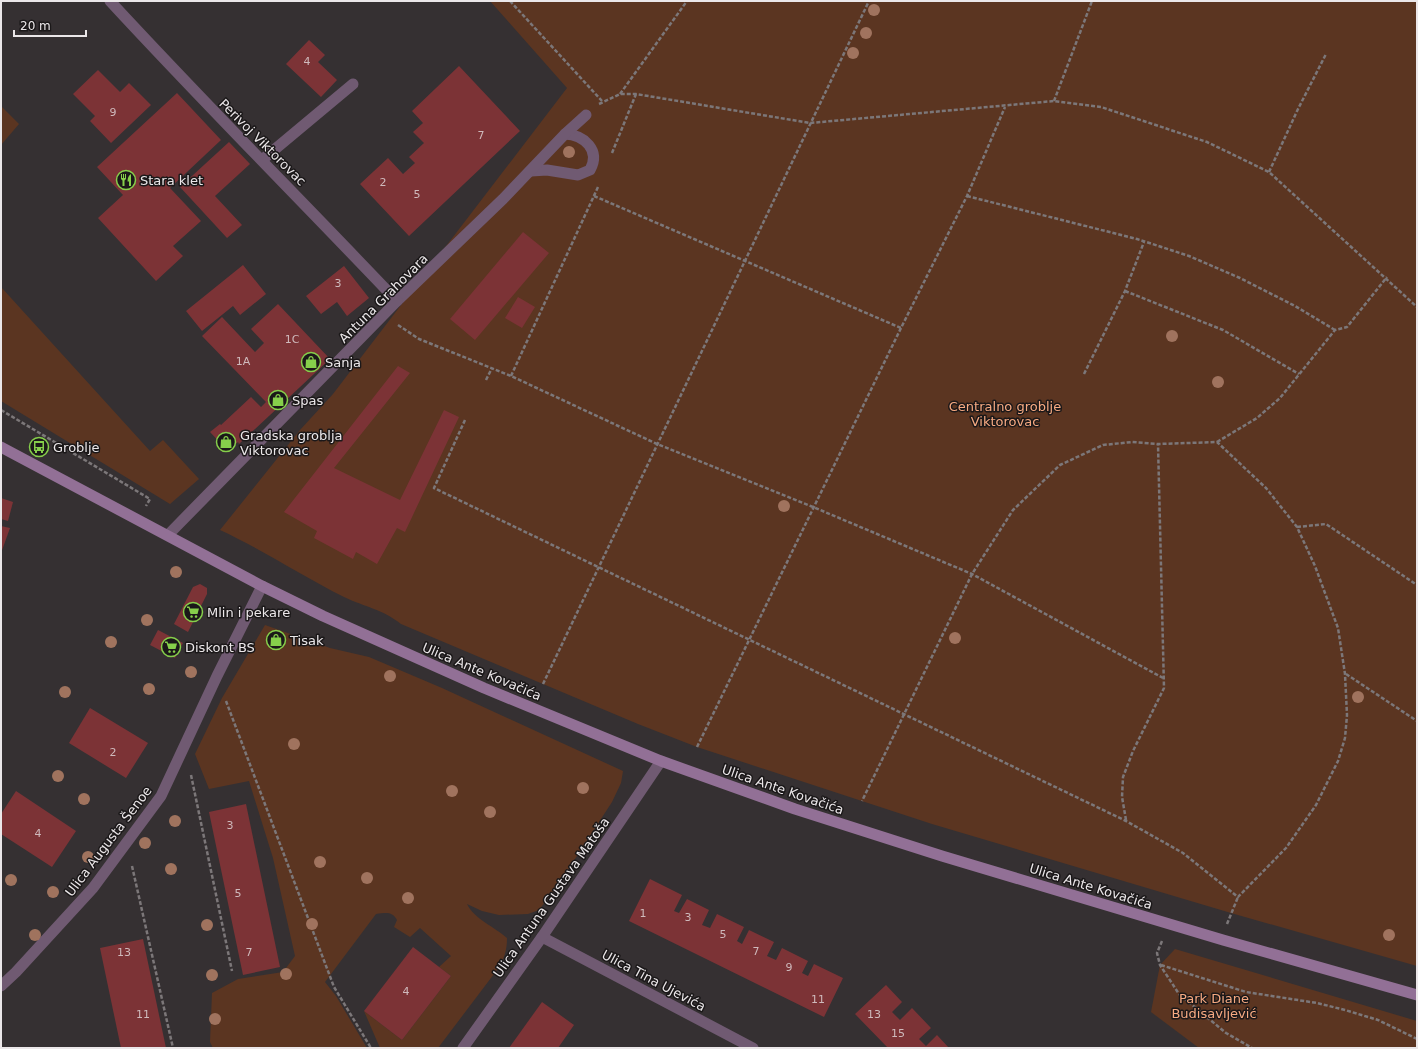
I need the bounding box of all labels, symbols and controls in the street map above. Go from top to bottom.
scale bar [14,12,86,38]
text: 20 m [20,19,51,33]
house number: 4 [304,55,311,68]
street label: Perivoj Viktorovac [216,96,309,189]
house number: 9 [110,106,117,119]
house number: 7 [478,129,485,142]
restaurant icon: Stara klet [115,169,137,191]
place label: Stara klet [140,173,203,188]
house number: 2 [380,176,387,189]
house number: 5 [414,188,421,201]
street label: Antuna Grahovara [336,251,431,346]
house number: 3 [335,277,342,290]
house number: 1C [285,333,300,346]
shop icon: Sanja [300,351,322,373]
house number: 1A [236,355,251,368]
place label: Sanja [325,355,361,370]
shop icon: Spas [267,389,289,411]
place label: Spas [292,393,323,408]
park label: Centralno groblje Viktorovac [949,399,1061,429]
place label: Gradska groblja Viktorovac [240,428,343,458]
shop icon: Gradska groblja Viktorovac [215,431,237,453]
bus stop icon: Groblje [28,436,50,458]
place label: Groblje [53,440,100,455]
supermarket icon: Mlin i pekare [182,601,204,623]
place label: Mlin i pekare [207,605,290,620]
shop icon: Tisak [265,629,287,651]
place label: Tisak [289,633,324,648]
supermarket icon: Diskont BS [160,636,182,658]
place label: Diskont BS [185,640,255,655]
street label: Ulica Ante Kovačića [420,640,544,703]
house number: 2 [110,746,117,759]
street label: Ulica Ante Kovačića [720,762,846,817]
street label: Ulica Augusta Šenoe [62,783,155,899]
street label: Ulica Antuna Gustava Matoša [490,814,613,980]
house number: 3 [227,819,234,832]
house number: 4 [35,827,42,840]
street label: Ulica Ante Kovačića [1028,861,1154,912]
house number: 5 [235,887,242,900]
house number: 1 [640,907,647,920]
house number: 3 [685,911,692,924]
house number: 5 [720,928,727,941]
house number: 7 [753,945,760,958]
house number: 13 [117,946,131,959]
house number: 7 [246,946,253,959]
street label: Ulica Tina Ujevića [599,947,708,1014]
house number: 9 [786,961,793,974]
house number: 4 [403,985,410,998]
park label: Park Diane Budisavljević [1171,991,1257,1021]
house number: 11 [811,993,825,1006]
house number: 11 [136,1008,150,1021]
house number: 13 [867,1008,881,1021]
house number: 15 [891,1027,905,1040]

